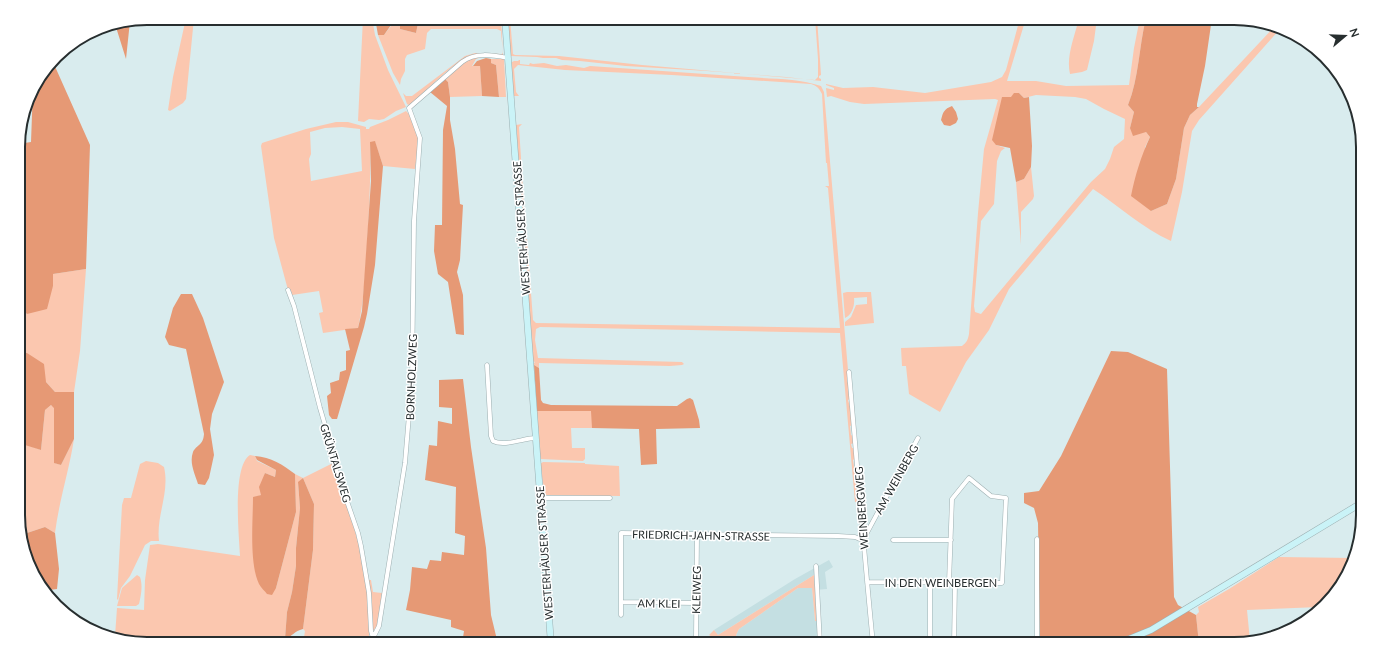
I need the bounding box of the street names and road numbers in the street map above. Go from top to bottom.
street label: WESTERHÄUSER STRASSE [510,161,532,295]
street label: BORNHOLZWEG [403,334,419,420]
street label: GRÜNTALSWEG [318,422,354,504]
street label: AM WEINBERG [871,442,921,516]
street label: WEINBERGWEG [852,466,870,550]
street label: WESTERHÄUSER STRASSE [533,486,555,620]
street label: FRIEDRICH-JAHN-STRASSE [632,527,770,543]
street label: KLEIWEG [689,566,703,614]
street label: IN DEN WEINBERGEN [885,576,997,589]
street label: AM KLEI [637,596,681,610]

